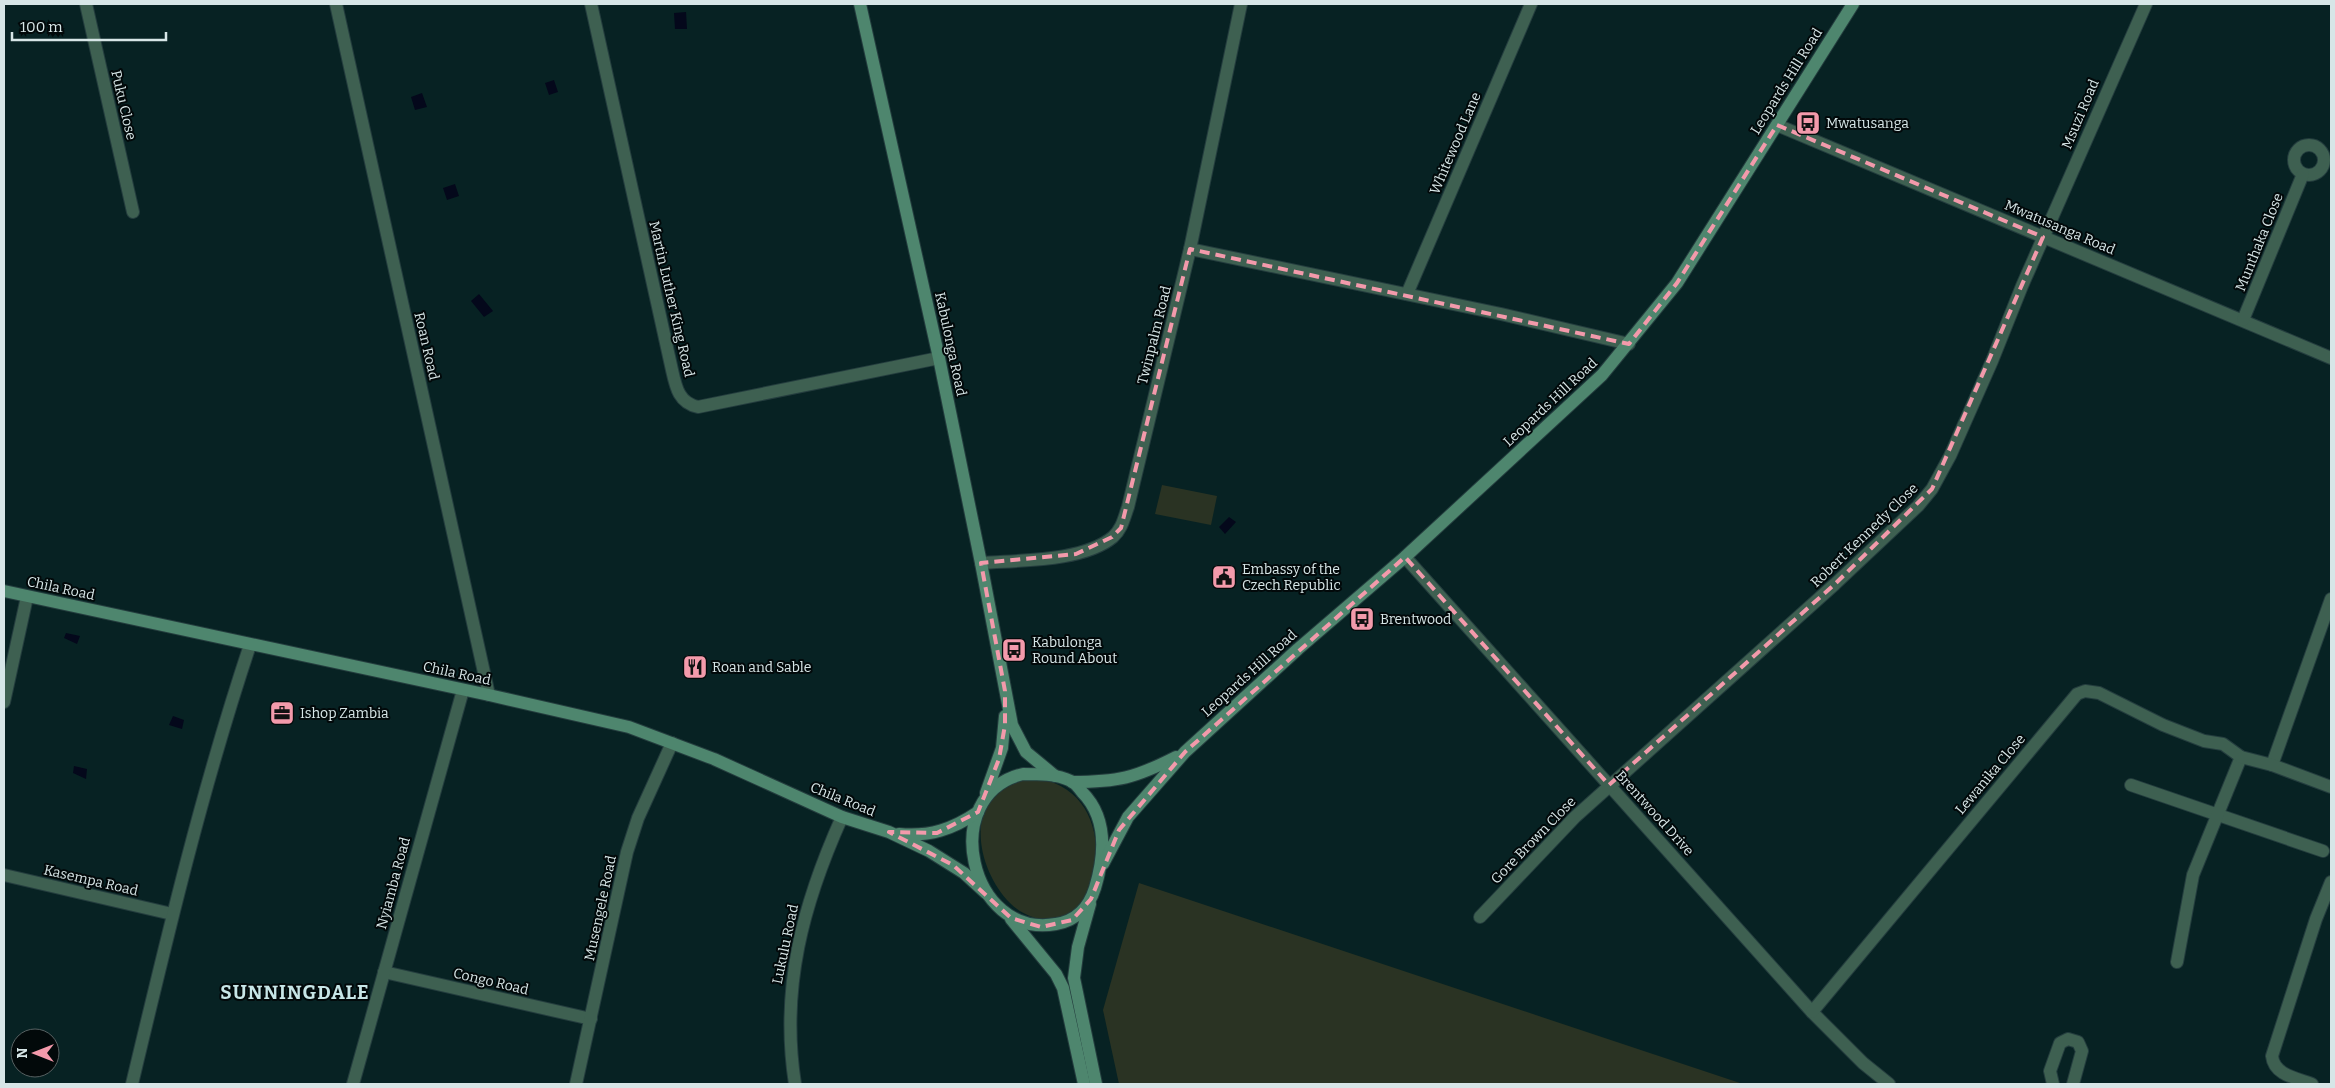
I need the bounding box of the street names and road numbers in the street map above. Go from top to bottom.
street label: Leopards Hill Road [1747,25,1826,138]
street label: Puku Close [107,69,140,142]
street label: Msuzi Road [2058,77,2103,152]
street label: Whitewood Lane [1426,90,1485,197]
street label: Munthaka Close [2232,191,2287,294]
street label: Mwatusanga Road [2002,196,2118,258]
street label: Martin Luther King Road [645,219,698,379]
street label: Twinpalm Road [1134,284,1175,386]
street label: Kabulonga Road [931,291,970,398]
street label: Roan Road [410,310,443,382]
street label: Leopards Hill Road [1500,355,1601,450]
street label: Robert Kennedy Close [1807,480,1922,591]
street label: Chila Road [26,573,96,604]
street label: Leopards Hill Road [1198,626,1300,721]
street label: Chila Road [422,658,492,689]
street label: Lewanika Close [1952,731,2029,818]
street label: Brentwood Drive [1612,767,1697,859]
street label: Chila Road [808,779,878,820]
street label: Gore Brown Close [1487,793,1579,888]
street label: Nyiamba Road [373,835,414,931]
street label: Musengele Road [581,854,620,962]
street label: Kasempa Road [42,861,140,900]
street label: Lukulu Road [769,903,802,986]
street label: Congo Road [451,965,530,998]

